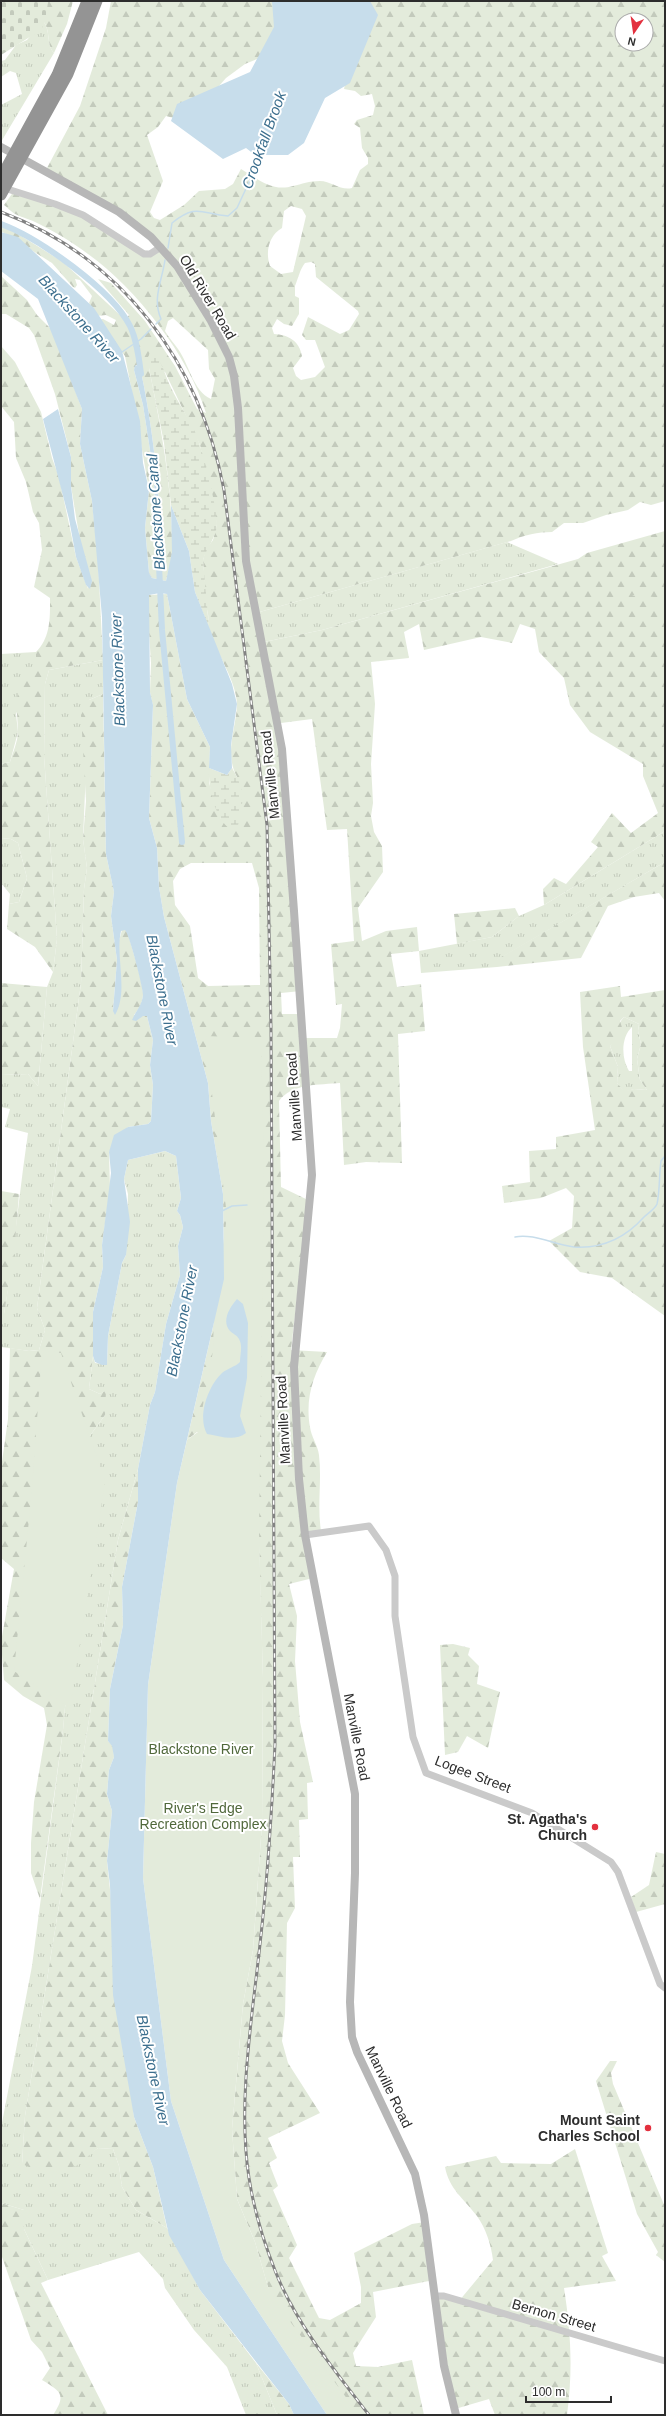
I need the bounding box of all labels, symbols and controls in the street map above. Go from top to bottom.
north arrow [614,12,654,52]
text: N [626,35,637,48]
water label: Crookfall Brook [238,87,290,191]
street label: Old River Road [176,252,240,342]
water label: Blackstone River [35,271,124,367]
water label: Blackstone Canal [143,453,168,571]
water label: Blackstone River [107,612,128,727]
street label: Manville Road [257,730,283,820]
water label: Blackstone River [143,933,182,1048]
street label: Manville Road [283,1052,305,1142]
water label: Blackstone River [162,1263,201,1378]
street label: Manville Road [273,1375,293,1465]
street label: Manville Road [341,1692,373,1782]
park label: Blackstone River [148,1741,254,1757]
street label: Logee Street [433,1752,513,1796]
park label: River's Edge Recreation Complex [140,1800,266,1832]
place label: St. Agatha's Church [507,1811,587,1843]
marker: St. Agatha's Church [590,1822,600,1832]
water label: Blackstone River [133,2013,174,2128]
street label: Manville Road [362,2044,416,2130]
place label: Mount Saint Charles School [538,2112,640,2144]
marker: Mount Saint Charles School [643,2123,653,2133]
street label: Bernon Street [510,2295,598,2335]
scale bar [526,2378,611,2404]
text: 100 m [532,2385,565,2399]

